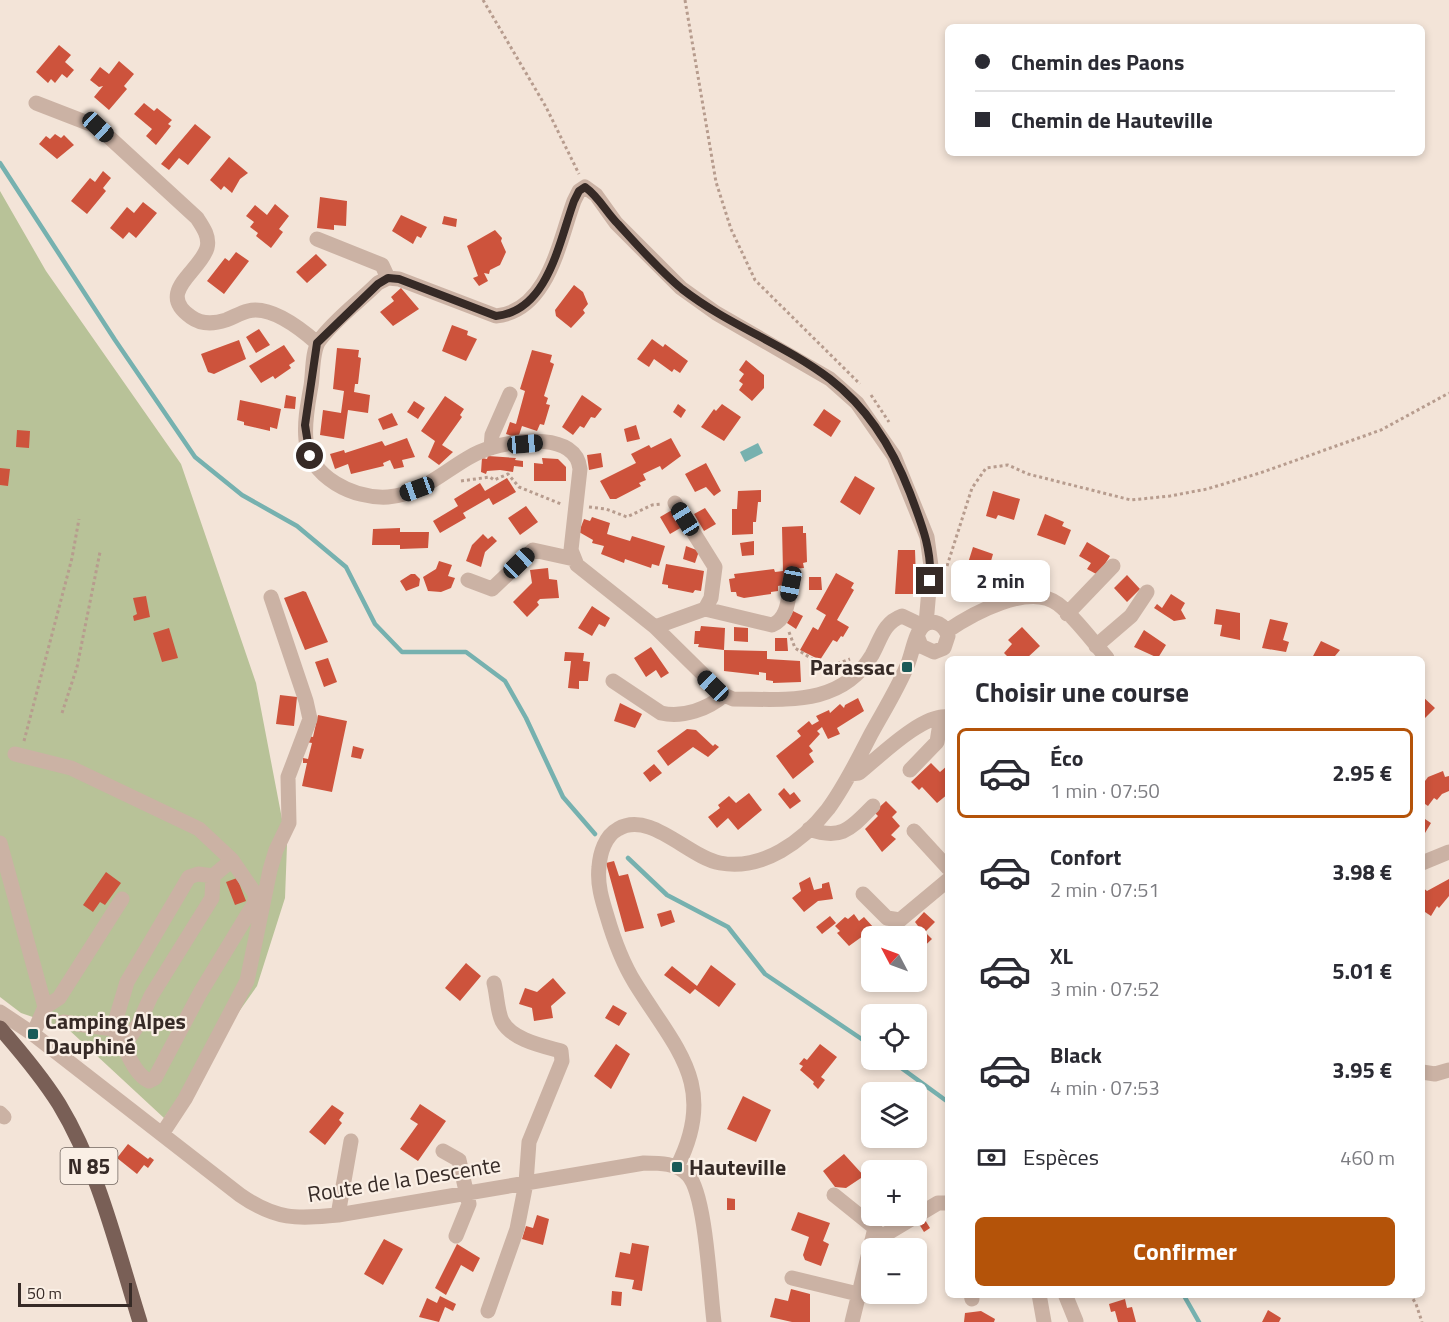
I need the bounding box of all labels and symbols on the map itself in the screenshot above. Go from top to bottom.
car [79,108,117,146]
car [506,433,544,455]
route start [296,442,323,469]
car [397,474,437,504]
car [668,499,702,539]
car [500,544,538,582]
callout: 2 min [951,560,1050,602]
car [779,565,803,603]
route end [916,567,943,594]
place label: Parassac [810,650,895,684]
marker: Parassac [900,660,914,674]
car [694,667,732,705]
north arrow [861,926,927,992]
place label: Camping Alpes Dauphiné [45,1004,186,1063]
marker: Camping Alpes Dauphiné [26,1027,40,1041]
street label: Route de la Descente [305,1147,503,1211]
road number: N 85 [60,1148,118,1184]
place label: Hauteville [689,1150,786,1184]
marker: Hauteville [670,1160,684,1174]
scale bar [18,1280,132,1308]

